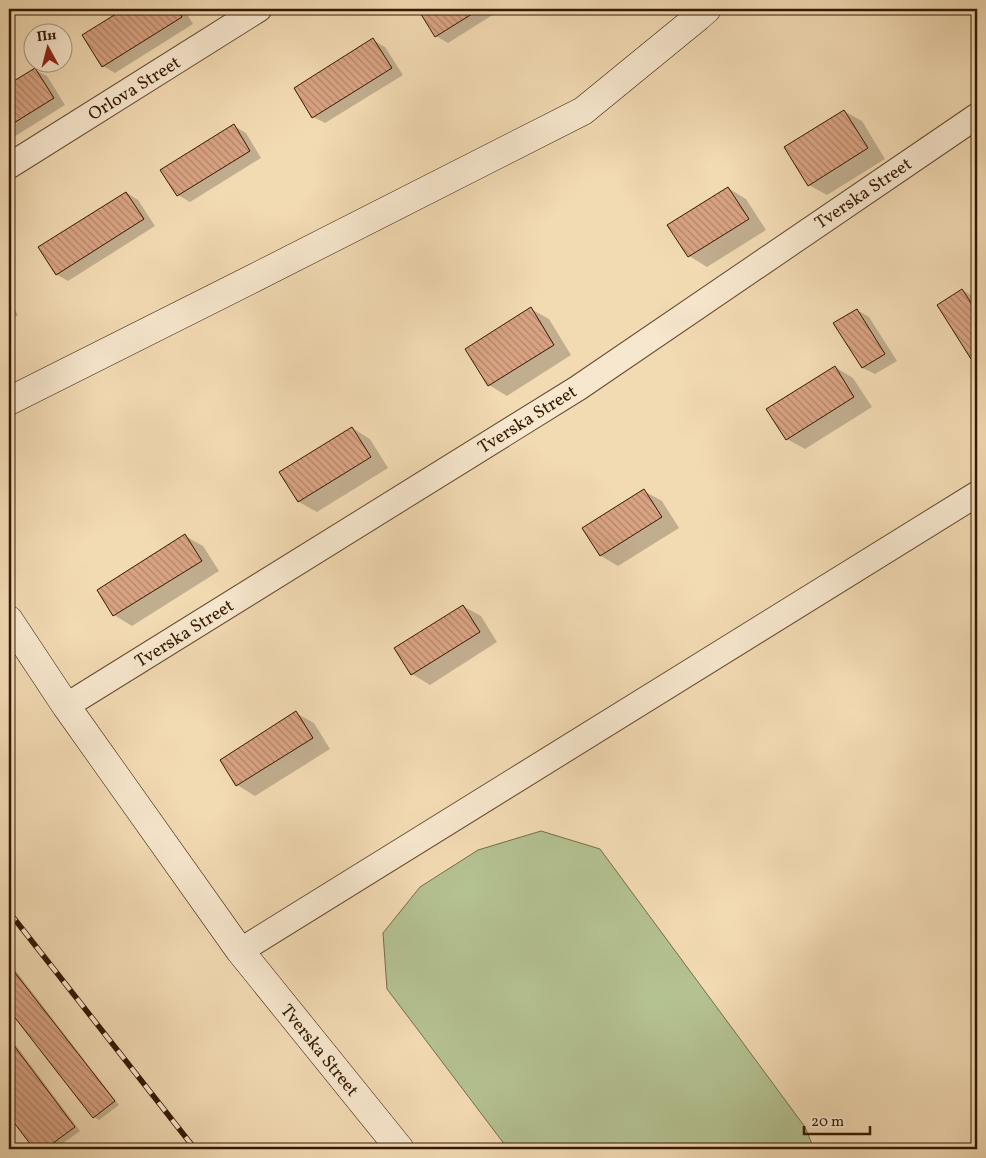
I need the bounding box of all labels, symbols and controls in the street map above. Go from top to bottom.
north arrow [22,22,72,72]
text: Пн [36,26,58,47]
street label: Orlova Street [84,51,186,128]
street label: Tverska Street [810,152,917,236]
street label: Tverska Street [474,380,582,461]
street label: Tverska Street [131,594,239,675]
street label: Tverska Street [274,999,364,1102]
scale bar [804,1103,870,1135]
text: 20 m [811,1112,844,1133]

